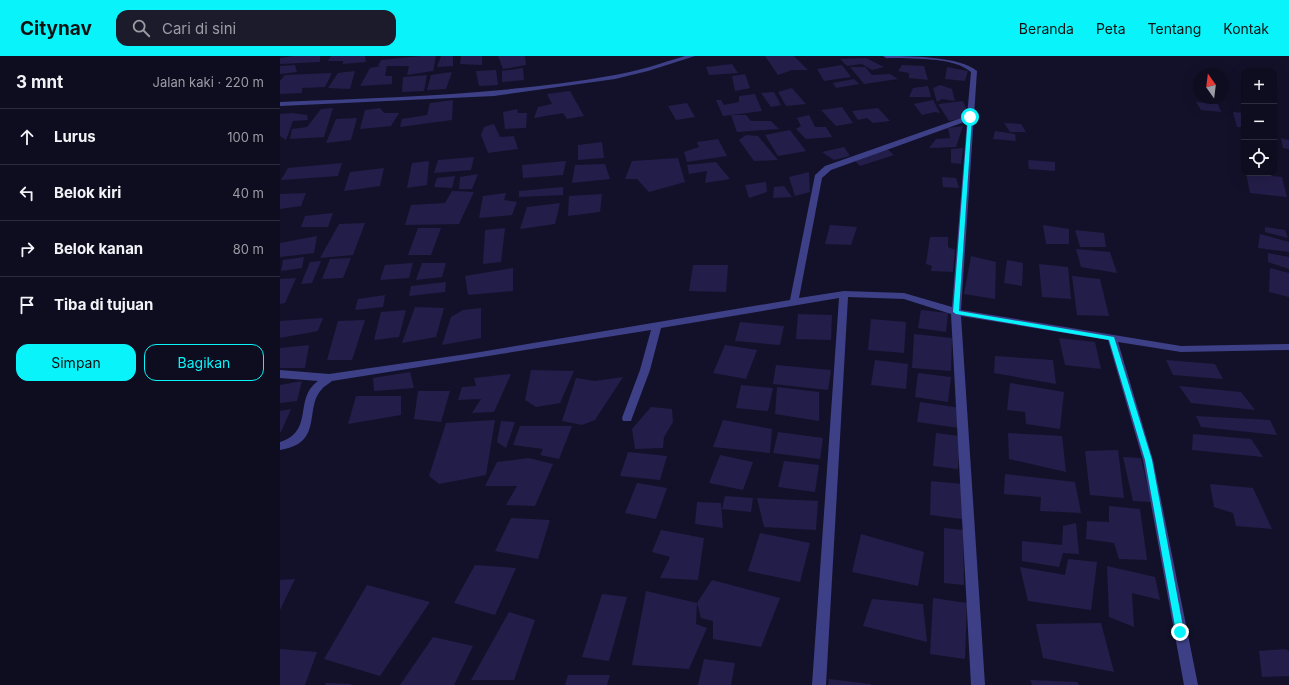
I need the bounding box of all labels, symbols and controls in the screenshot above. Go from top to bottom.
search box [116,10,396,46]
text: Citynav [20,17,92,40]
icon: search [130,17,152,39]
text: Cari di sini [162,19,236,38]
text: Beranda [1019,20,1074,37]
text: Peta [1096,20,1126,37]
text: Tentang [1148,20,1201,37]
text: Kontak [1223,20,1269,37]
north arrow [1193,68,1229,104]
map controls [1241,68,1277,176]
button: + [1241,68,1277,104]
text: 3 mnt [16,72,63,92]
text: Jalan kaki · 220 m [153,74,264,90]
button: − [1241,104,1277,140]
route start [961,108,979,126]
icon: ahead [16,126,38,148]
text: Lurus [54,127,96,146]
text: 100 m [227,129,264,145]
button: locate [1241,140,1277,176]
icon: left [16,182,38,204]
text: Belok kiri [54,183,121,202]
text: 40 m [232,185,264,201]
icon: right [16,238,38,260]
text: Belok kanan [54,239,143,258]
text: 80 m [233,241,264,257]
icon: arrive [16,294,38,316]
text: Tiba di tujuan [54,295,153,314]
button: Simpan [16,344,136,381]
button: Bagikan [144,344,264,381]
route end [1171,623,1189,641]

